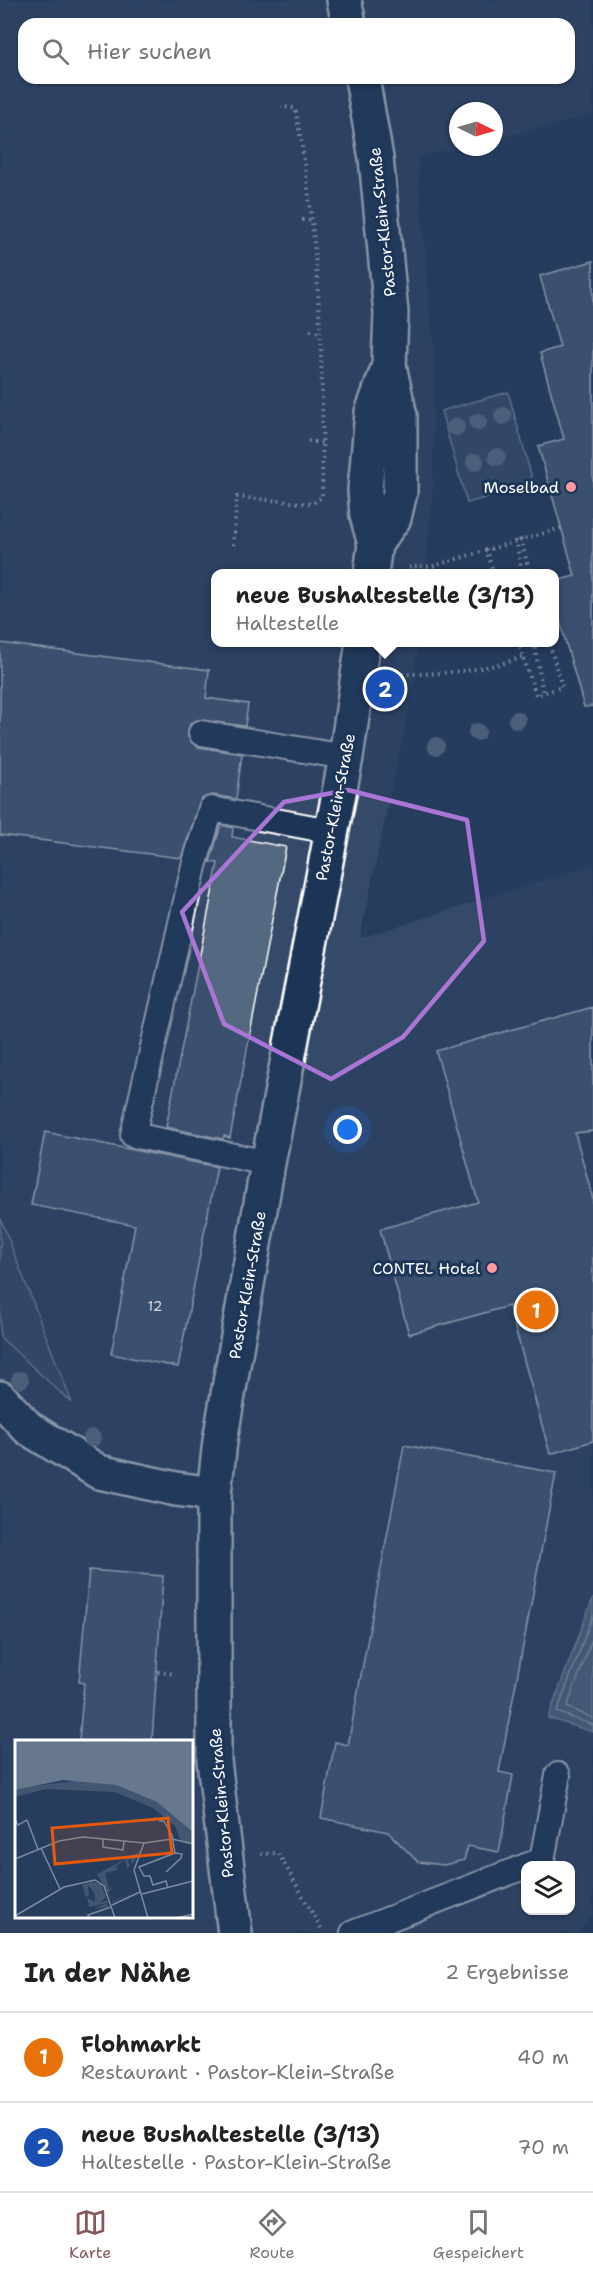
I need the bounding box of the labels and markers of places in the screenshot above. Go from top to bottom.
place label: Moselbad [483,477,559,498]
marker: Moselbad [564,480,578,494]
pin: 2 [366,666,404,712]
place label: CONTEL Hotel [373,1258,480,1279]
marker: CONTEL Hotel [485,1261,499,1275]
pin: 1 [516,1288,556,1332]

